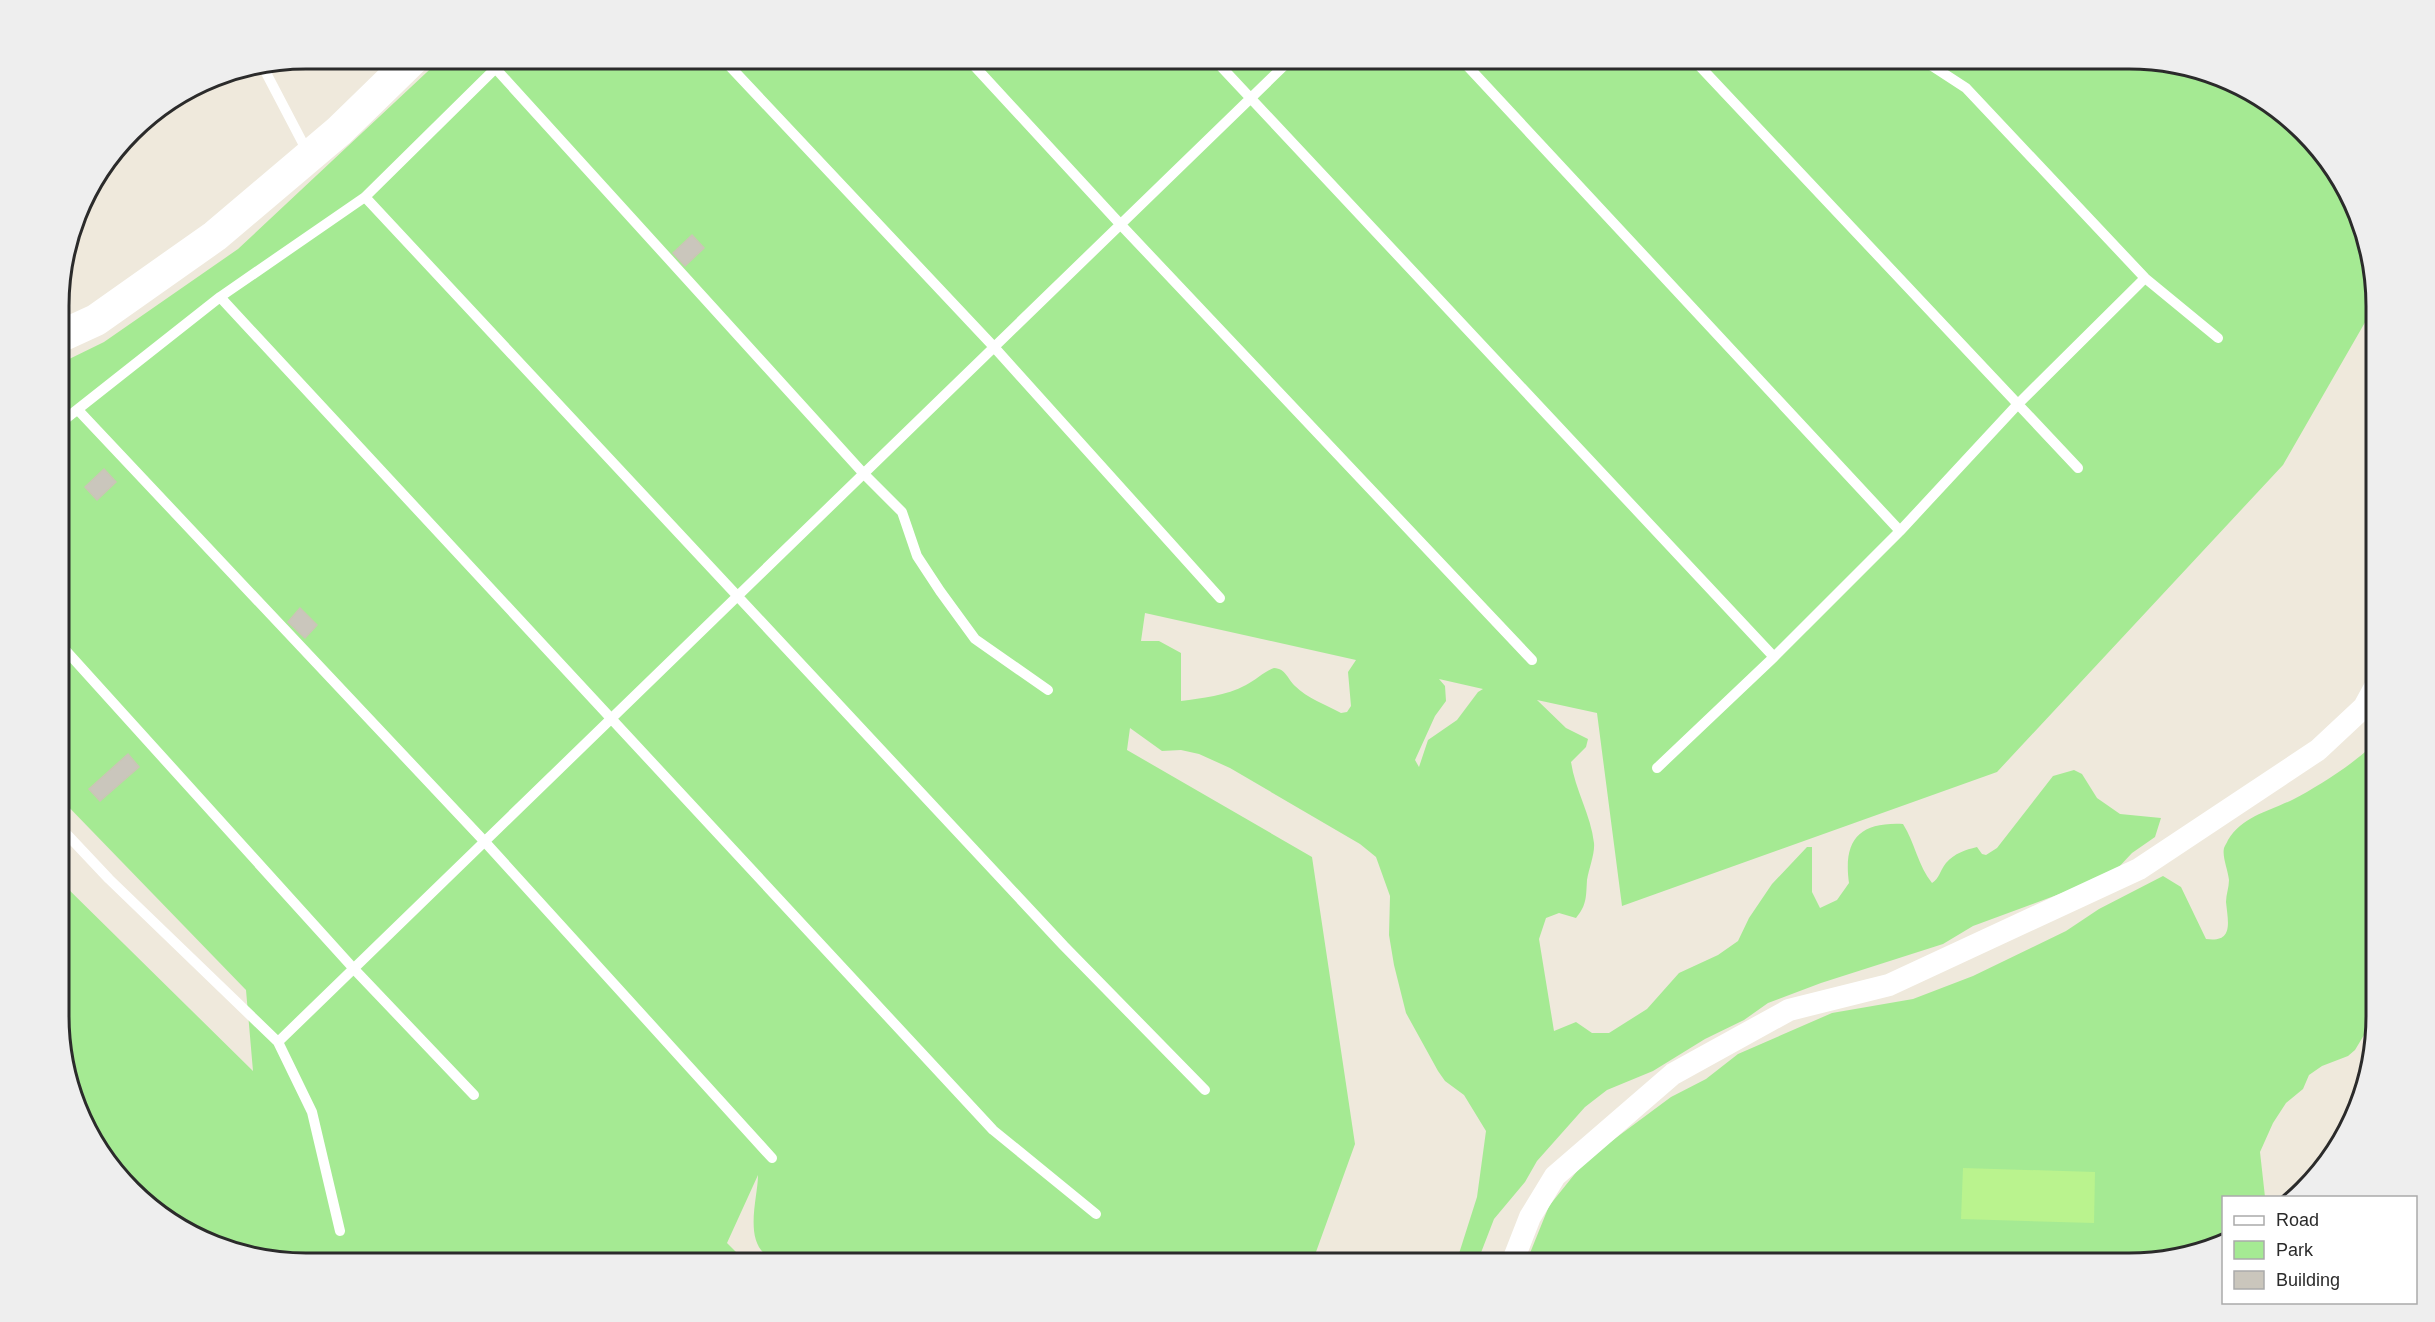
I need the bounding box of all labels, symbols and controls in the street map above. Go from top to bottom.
legend [2222,1196,2417,1304]
text: Road [2276,1210,2319,1230]
text: Park [2276,1240,2314,1260]
text: Building [2276,1270,2340,1290]

